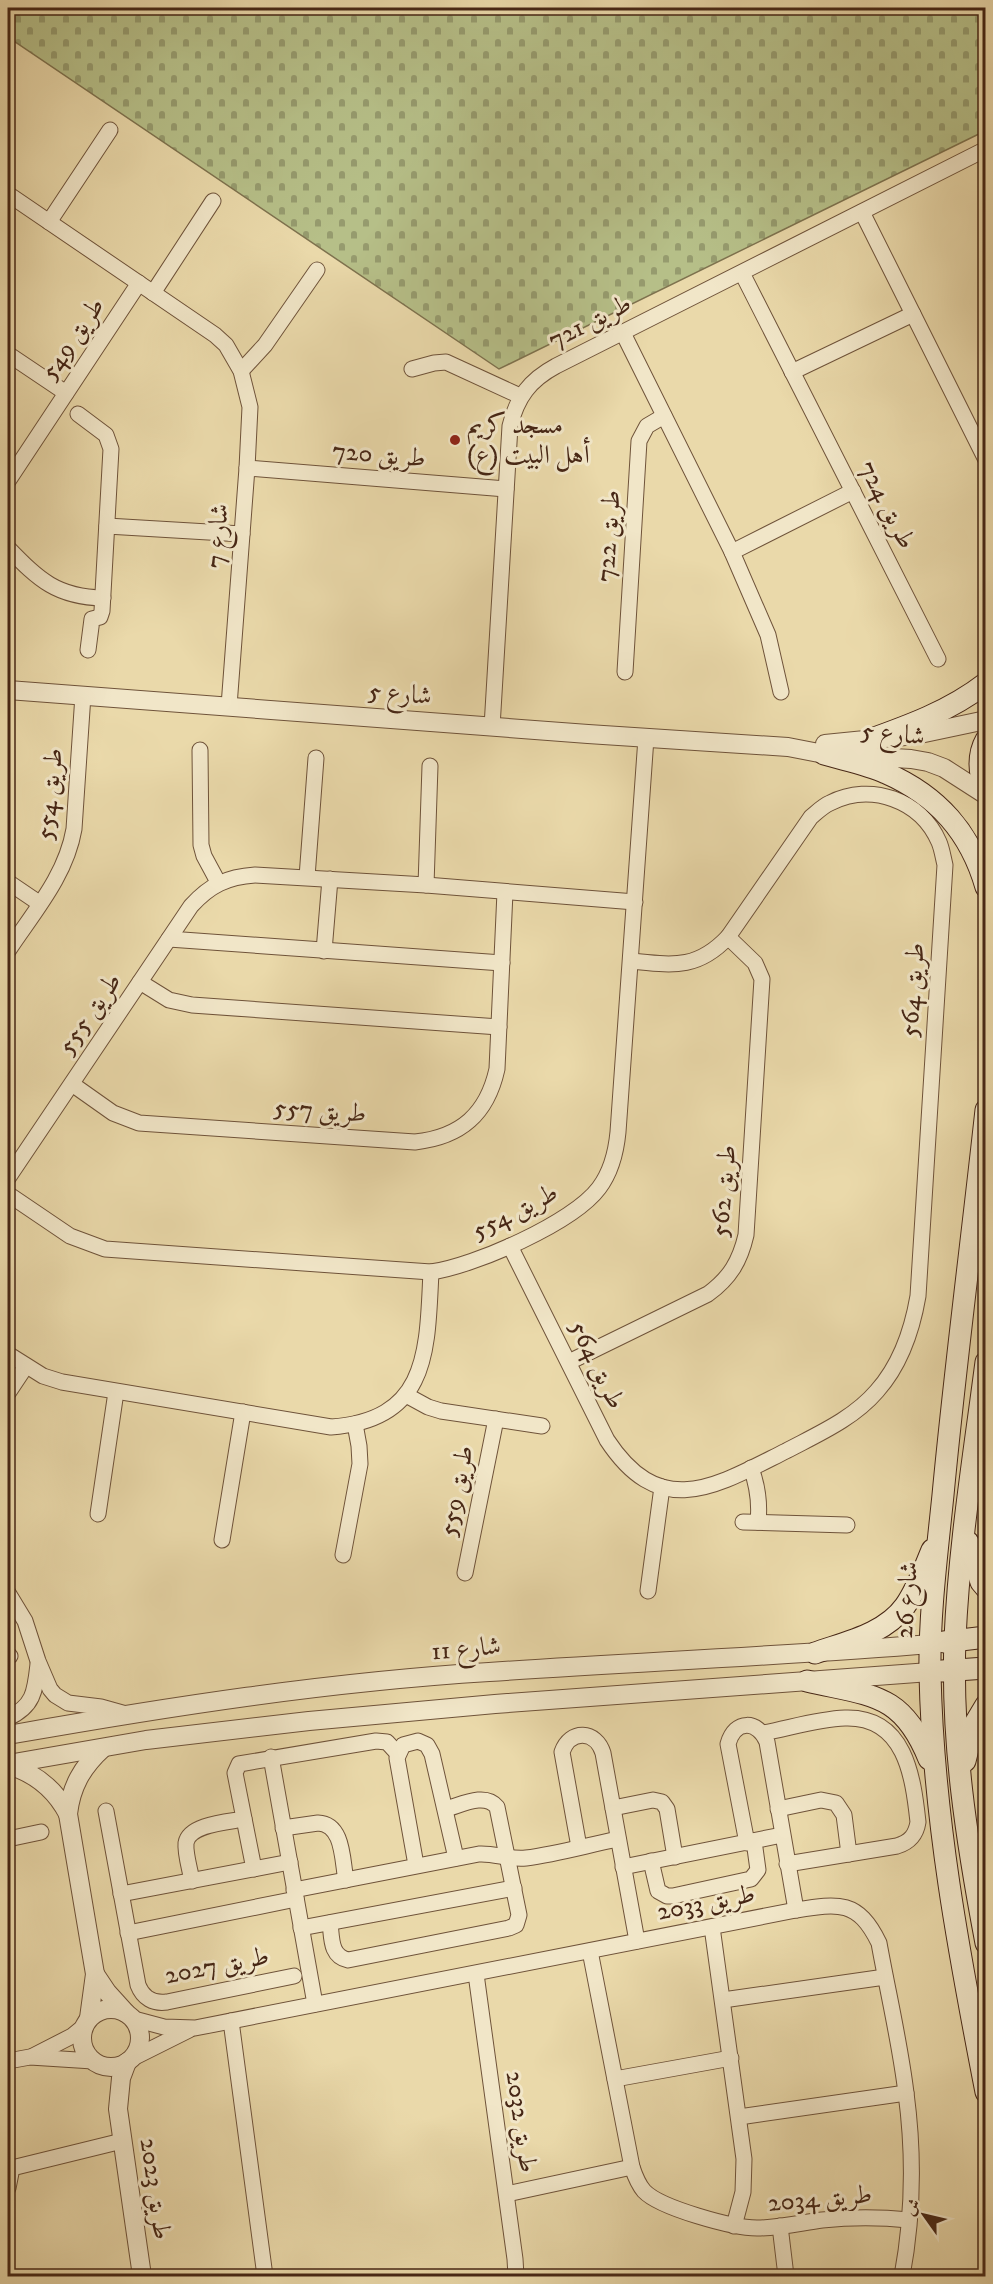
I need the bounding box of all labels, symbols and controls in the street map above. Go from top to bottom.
street label: طريق 721 [543,287,637,357]
street label: طريق 549 [33,291,113,387]
place label: مسجد كريم أهل البيت (ع) [467,409,590,476]
marker: مسجد كريم أهل البيت (ع) [448,433,462,447]
street label: طريق 720 [331,434,427,476]
street label: طريق 724 [851,455,923,555]
street label: طريق 722 [589,489,629,583]
street label: شارع 7 [199,503,241,570]
street label: شارع 5 [367,675,433,717]
street label: شارع 5 [859,714,926,758]
street label: طريق 554 [29,746,71,842]
street label: طريق 564 [893,942,933,1038]
street label: طريق 555 [51,967,129,1061]
street label: طريق 557 [273,1091,367,1131]
street label: طريق 562 [704,1144,744,1238]
street label: طريق 554 [466,1176,564,1248]
street label: طريق 564 [561,1315,633,1415]
street label: طريق 559 [432,1443,482,1539]
street label: شارع 26 [888,1560,930,1640]
street label: شارع 11 [430,1630,503,1672]
street label: طريق 2033 [654,1877,758,1929]
street label: طريق 2027 [162,1940,272,1992]
street label: طريق 2032 [498,2069,544,2175]
street label: طريق 2023 [132,2136,178,2242]
street label: طريق 2034 [766,2178,874,2220]
north arrow [894,2185,954,2245]
text: ش [900,2195,925,2219]

